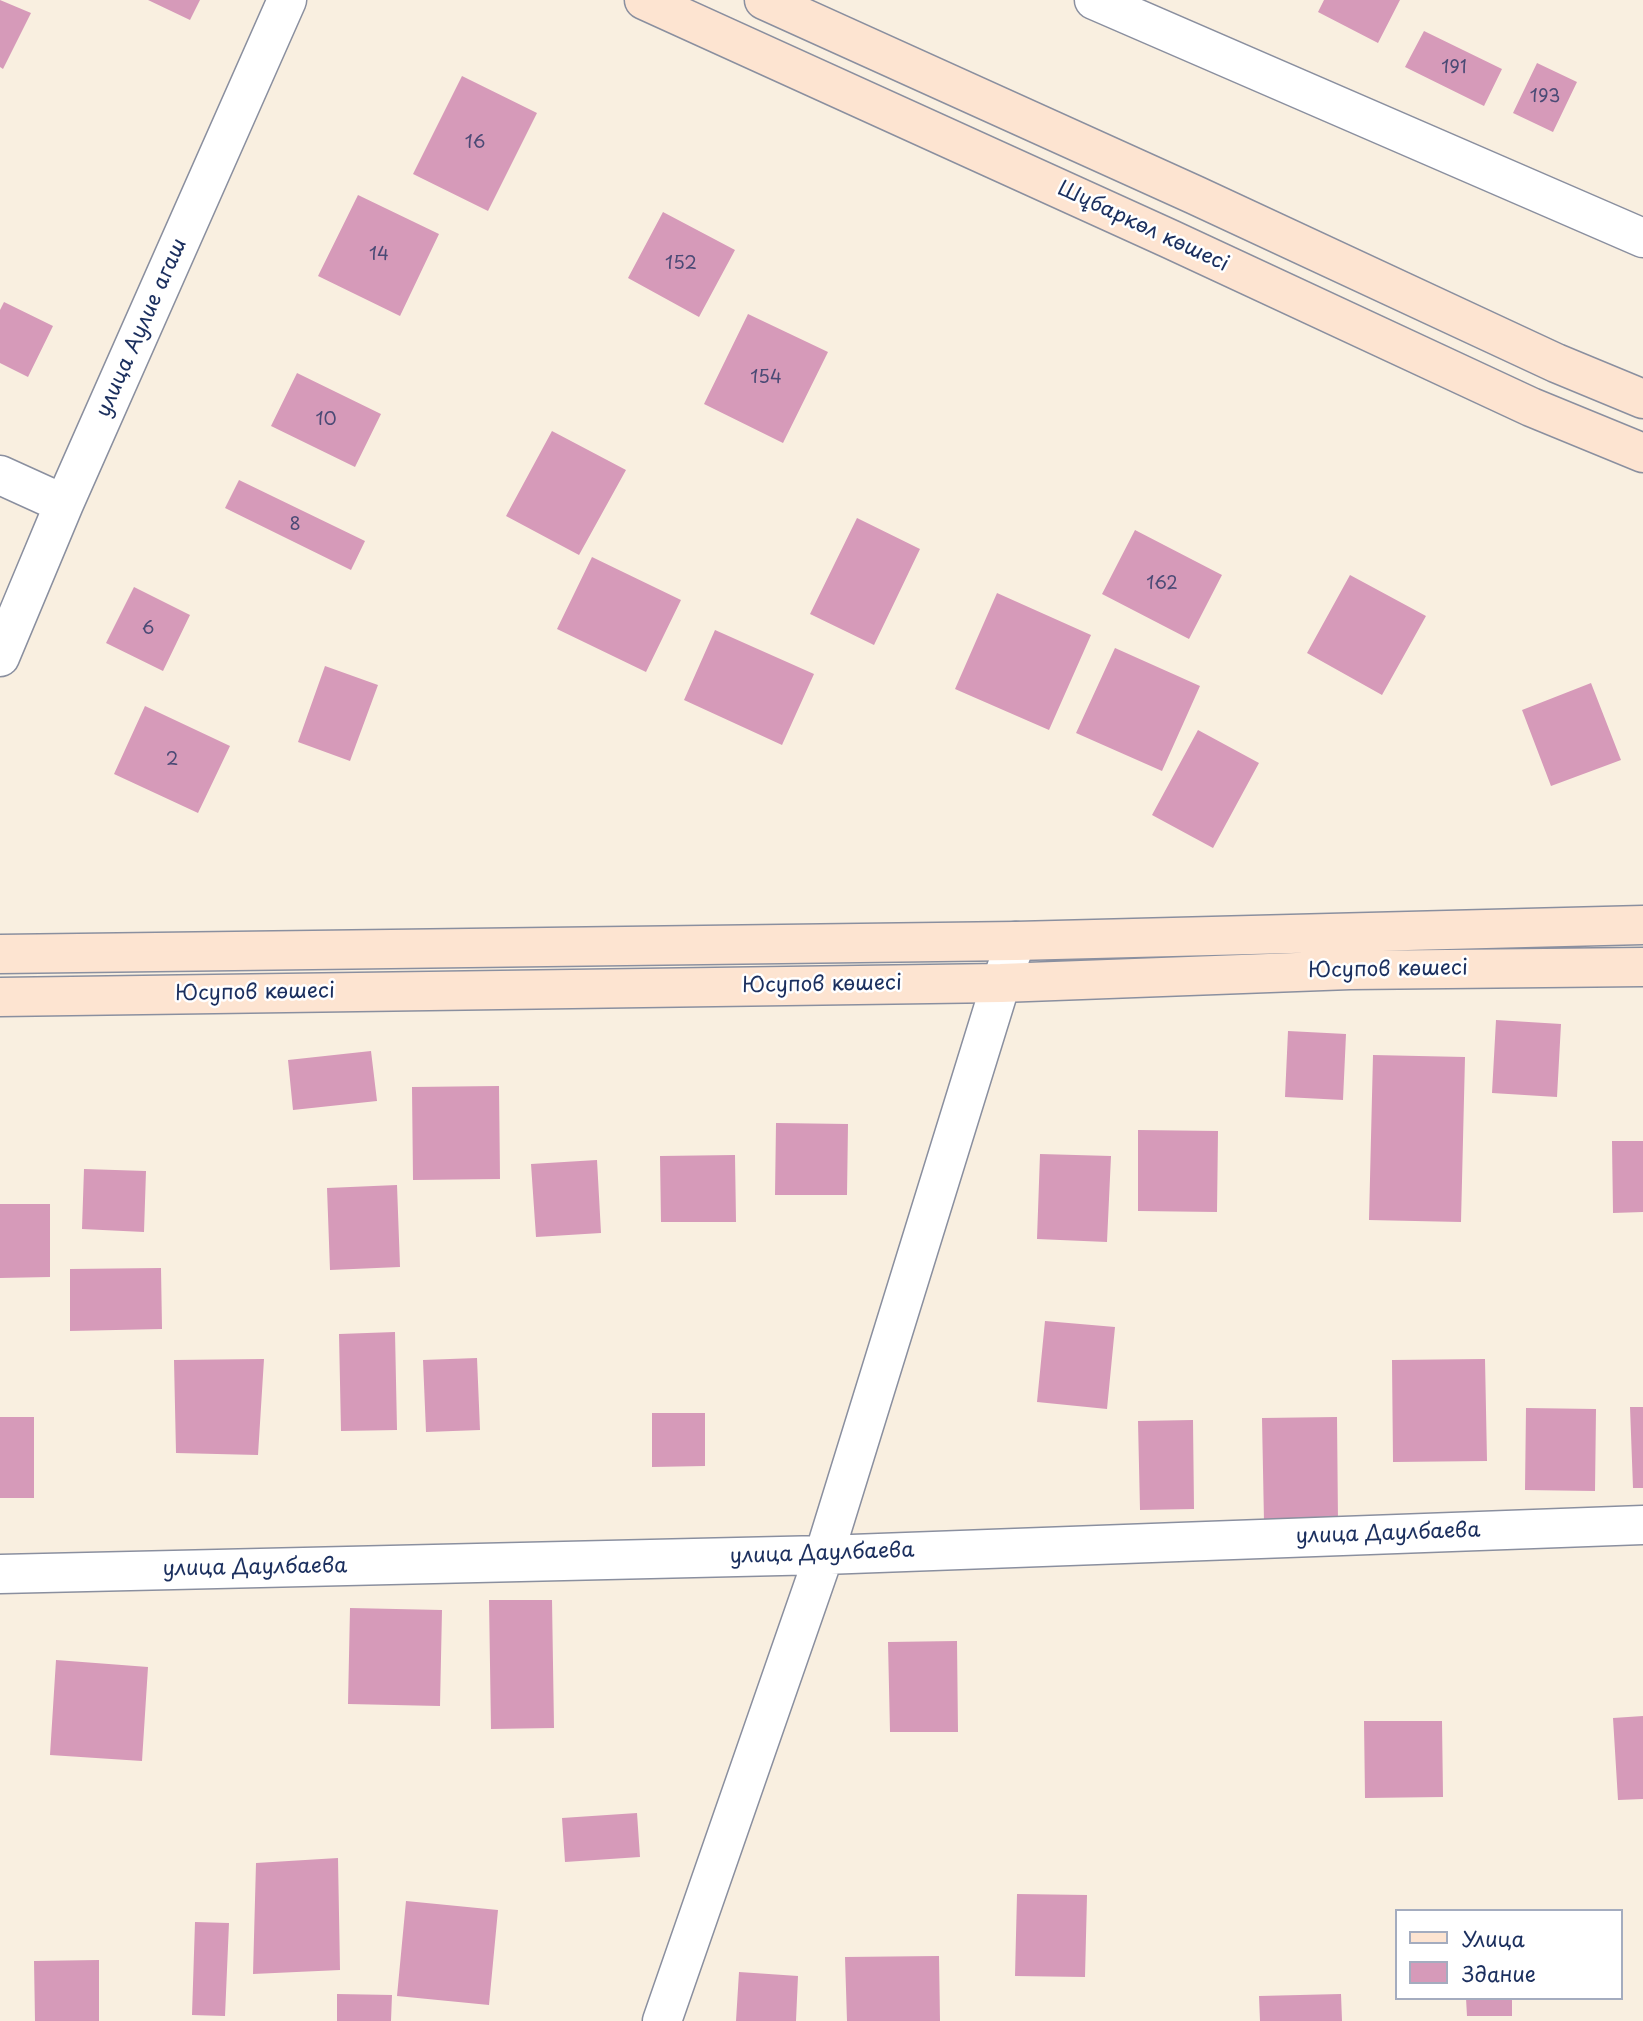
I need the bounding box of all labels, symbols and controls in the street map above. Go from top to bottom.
house number: 191 [1441,57,1467,79]
house number: 193 [1530,86,1560,108]
house number: 16 [465,132,485,154]
street label: Шұбаркөл көшесі [1053,176,1233,278]
street label: улица Аулие агаш [91,235,193,421]
house number: 14 [369,244,389,266]
house number: 152 [665,253,697,275]
house number: 154 [750,367,782,389]
house number: 10 [315,409,337,431]
house number: 8 [289,514,301,536]
house number: 162 [1146,573,1178,595]
house number: 6 [142,618,154,640]
house number: 2 [166,749,178,771]
street label: Юсупов көшесі [1308,956,1468,984]
street label: Юсупов көшесі [742,971,902,999]
street label: Юсупов көшесі [175,979,335,1007]
street label: улица Даулбаева [1295,1518,1481,1550]
street label: улица Даулбаева [729,1538,915,1570]
street label: улица Даулбаева [162,1554,348,1582]
legend [1394,1909,1622,2000]
text: Улица [1462,1922,1525,1954]
text: Здание [1462,1957,1536,1989]

